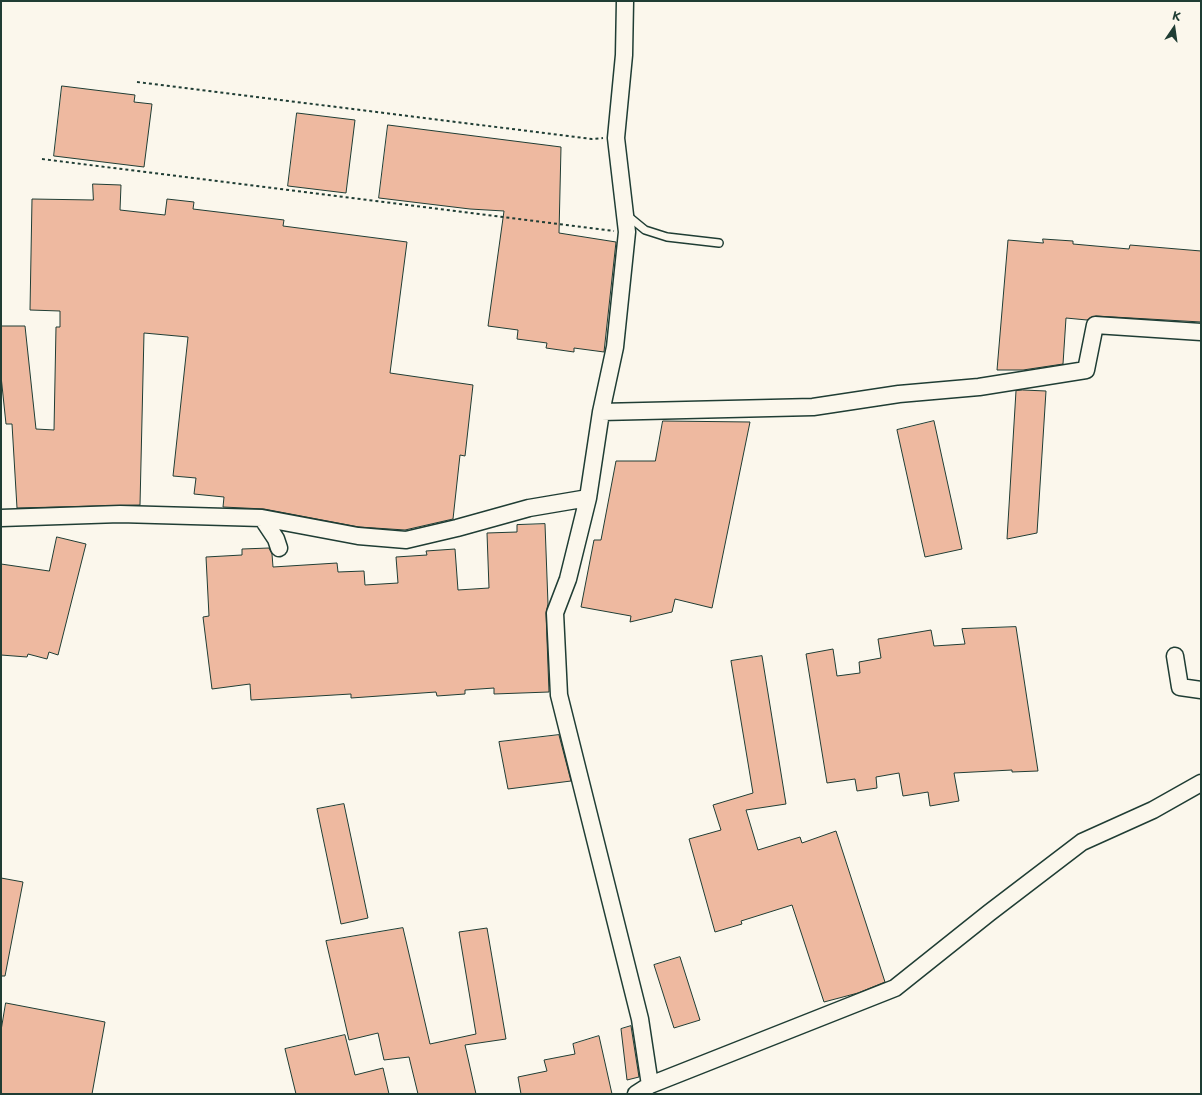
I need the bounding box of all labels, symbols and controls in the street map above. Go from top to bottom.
text: K [1171,7,1183,25]
north arrow [1154,8,1194,48]

